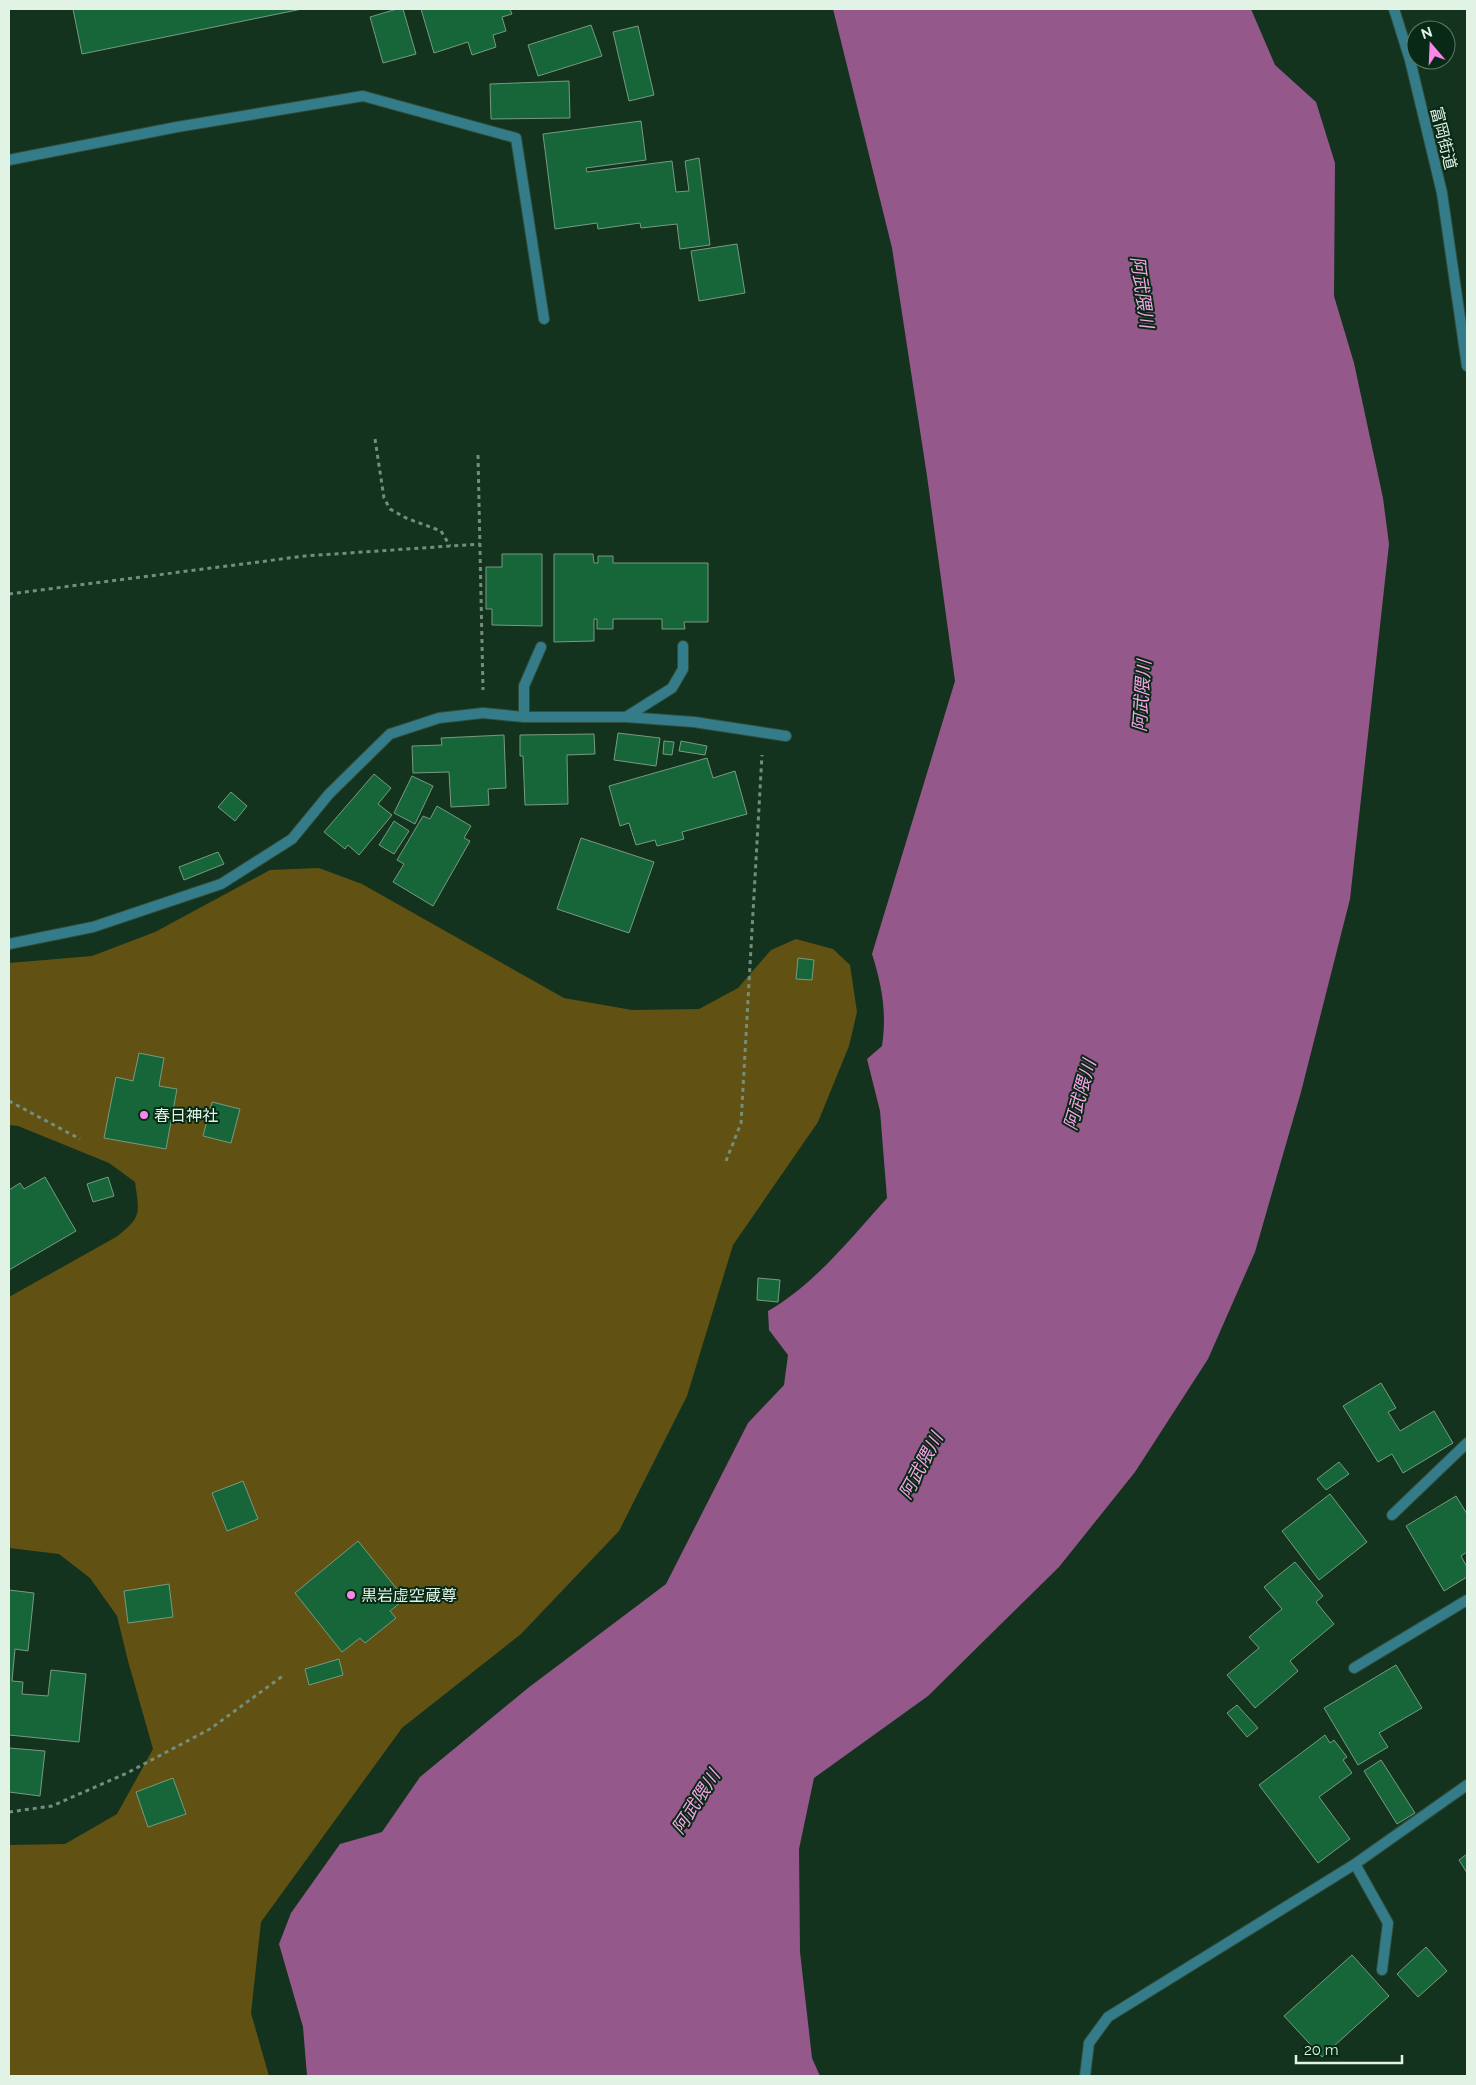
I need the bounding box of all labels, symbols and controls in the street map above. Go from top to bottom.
north arrow [1406,20,1456,70]
text: N [1419,23,1434,42]
street label: 富岡街道 [1427,105,1460,171]
water label: 阿武隈川 [1127,255,1158,331]
water label: 阿武隈川 [1129,657,1155,733]
water label: 阿武隈川 [1060,1055,1100,1132]
place label: 春日神社 [154,1106,218,1125]
marker: 春日神社 [138,1109,150,1121]
water label: 阿武隈川 [894,1427,948,1502]
place label: 黒岩虚空蔵尊 [361,1586,457,1605]
marker: 黒岩虚空蔵尊 [345,1589,357,1601]
water label: 阿武隈川 [667,1764,725,1838]
scale bar [1296,2032,1402,2064]
text: 20 m [1304,2041,1339,2059]

